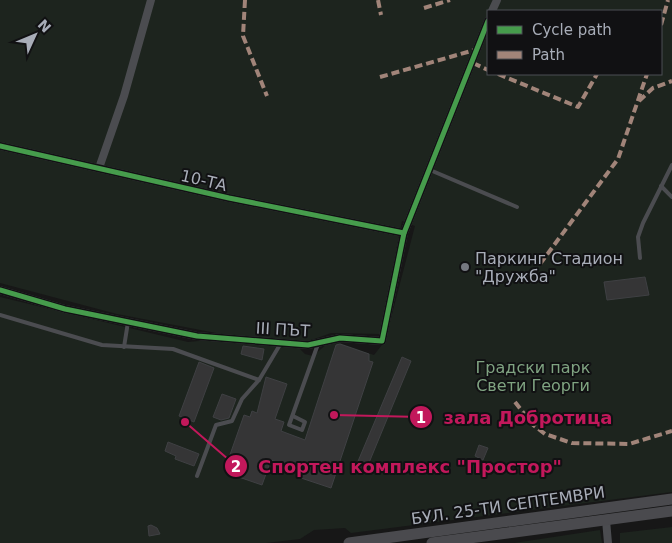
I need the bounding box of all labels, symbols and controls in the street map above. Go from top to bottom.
north arrow [10,10,60,60]
legend [487,10,662,75]
text: N [35,16,54,36]
text: Cycle path [532,21,612,39]
text: Path [532,46,565,64]
street label: 10-ТА [179,166,229,195]
place label: Паркинг Стадион "Дружба" [475,249,623,286]
marker: Паркинг Стадион "Дружба" [459,261,471,273]
street label: ІІІ ПЪТ [255,319,311,340]
park label: Градски парк Свети Георги [476,358,591,395]
callout: зала Добротица [408,401,622,434]
text: зала Добротица [444,407,612,428]
text: 1 [416,409,426,427]
callout: Спортен комплекс "Простор" [224,450,572,483]
text: Спортен комплекс "Простор" [258,456,562,477]
text: 2 [231,458,241,476]
street label: БУЛ. 25-ТИ СЕПТЕМВРИ [410,482,606,529]

